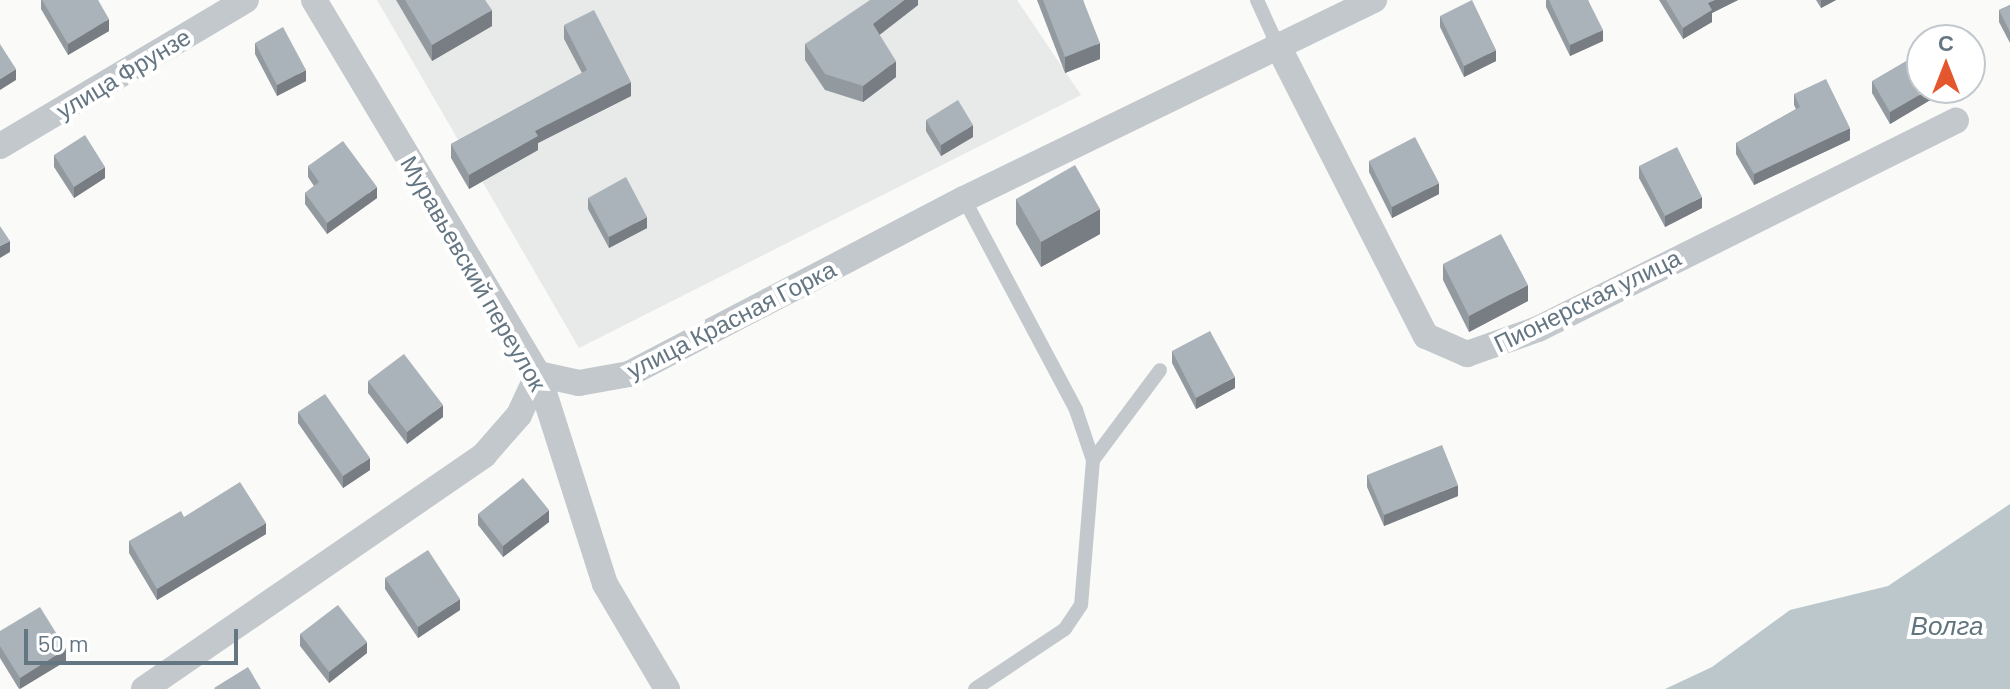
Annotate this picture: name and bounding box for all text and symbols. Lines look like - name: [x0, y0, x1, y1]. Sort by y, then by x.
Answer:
- street label: улица Фрунзе: [51, 22, 195, 124]
- north arrow: [1906, 24, 1986, 104]
- text: С: [1938, 29, 1954, 55]
- street label: Муравьевский переулок: [395, 151, 553, 395]
- street label: Пионерская улица: [1489, 242, 1685, 358]
- street label: улица Красная Горка: [622, 254, 840, 384]
- water label: Волга: [1911, 609, 1983, 641]
- scale bar: [28, 613, 242, 663]
- text: 50 m: [38, 628, 89, 657]

